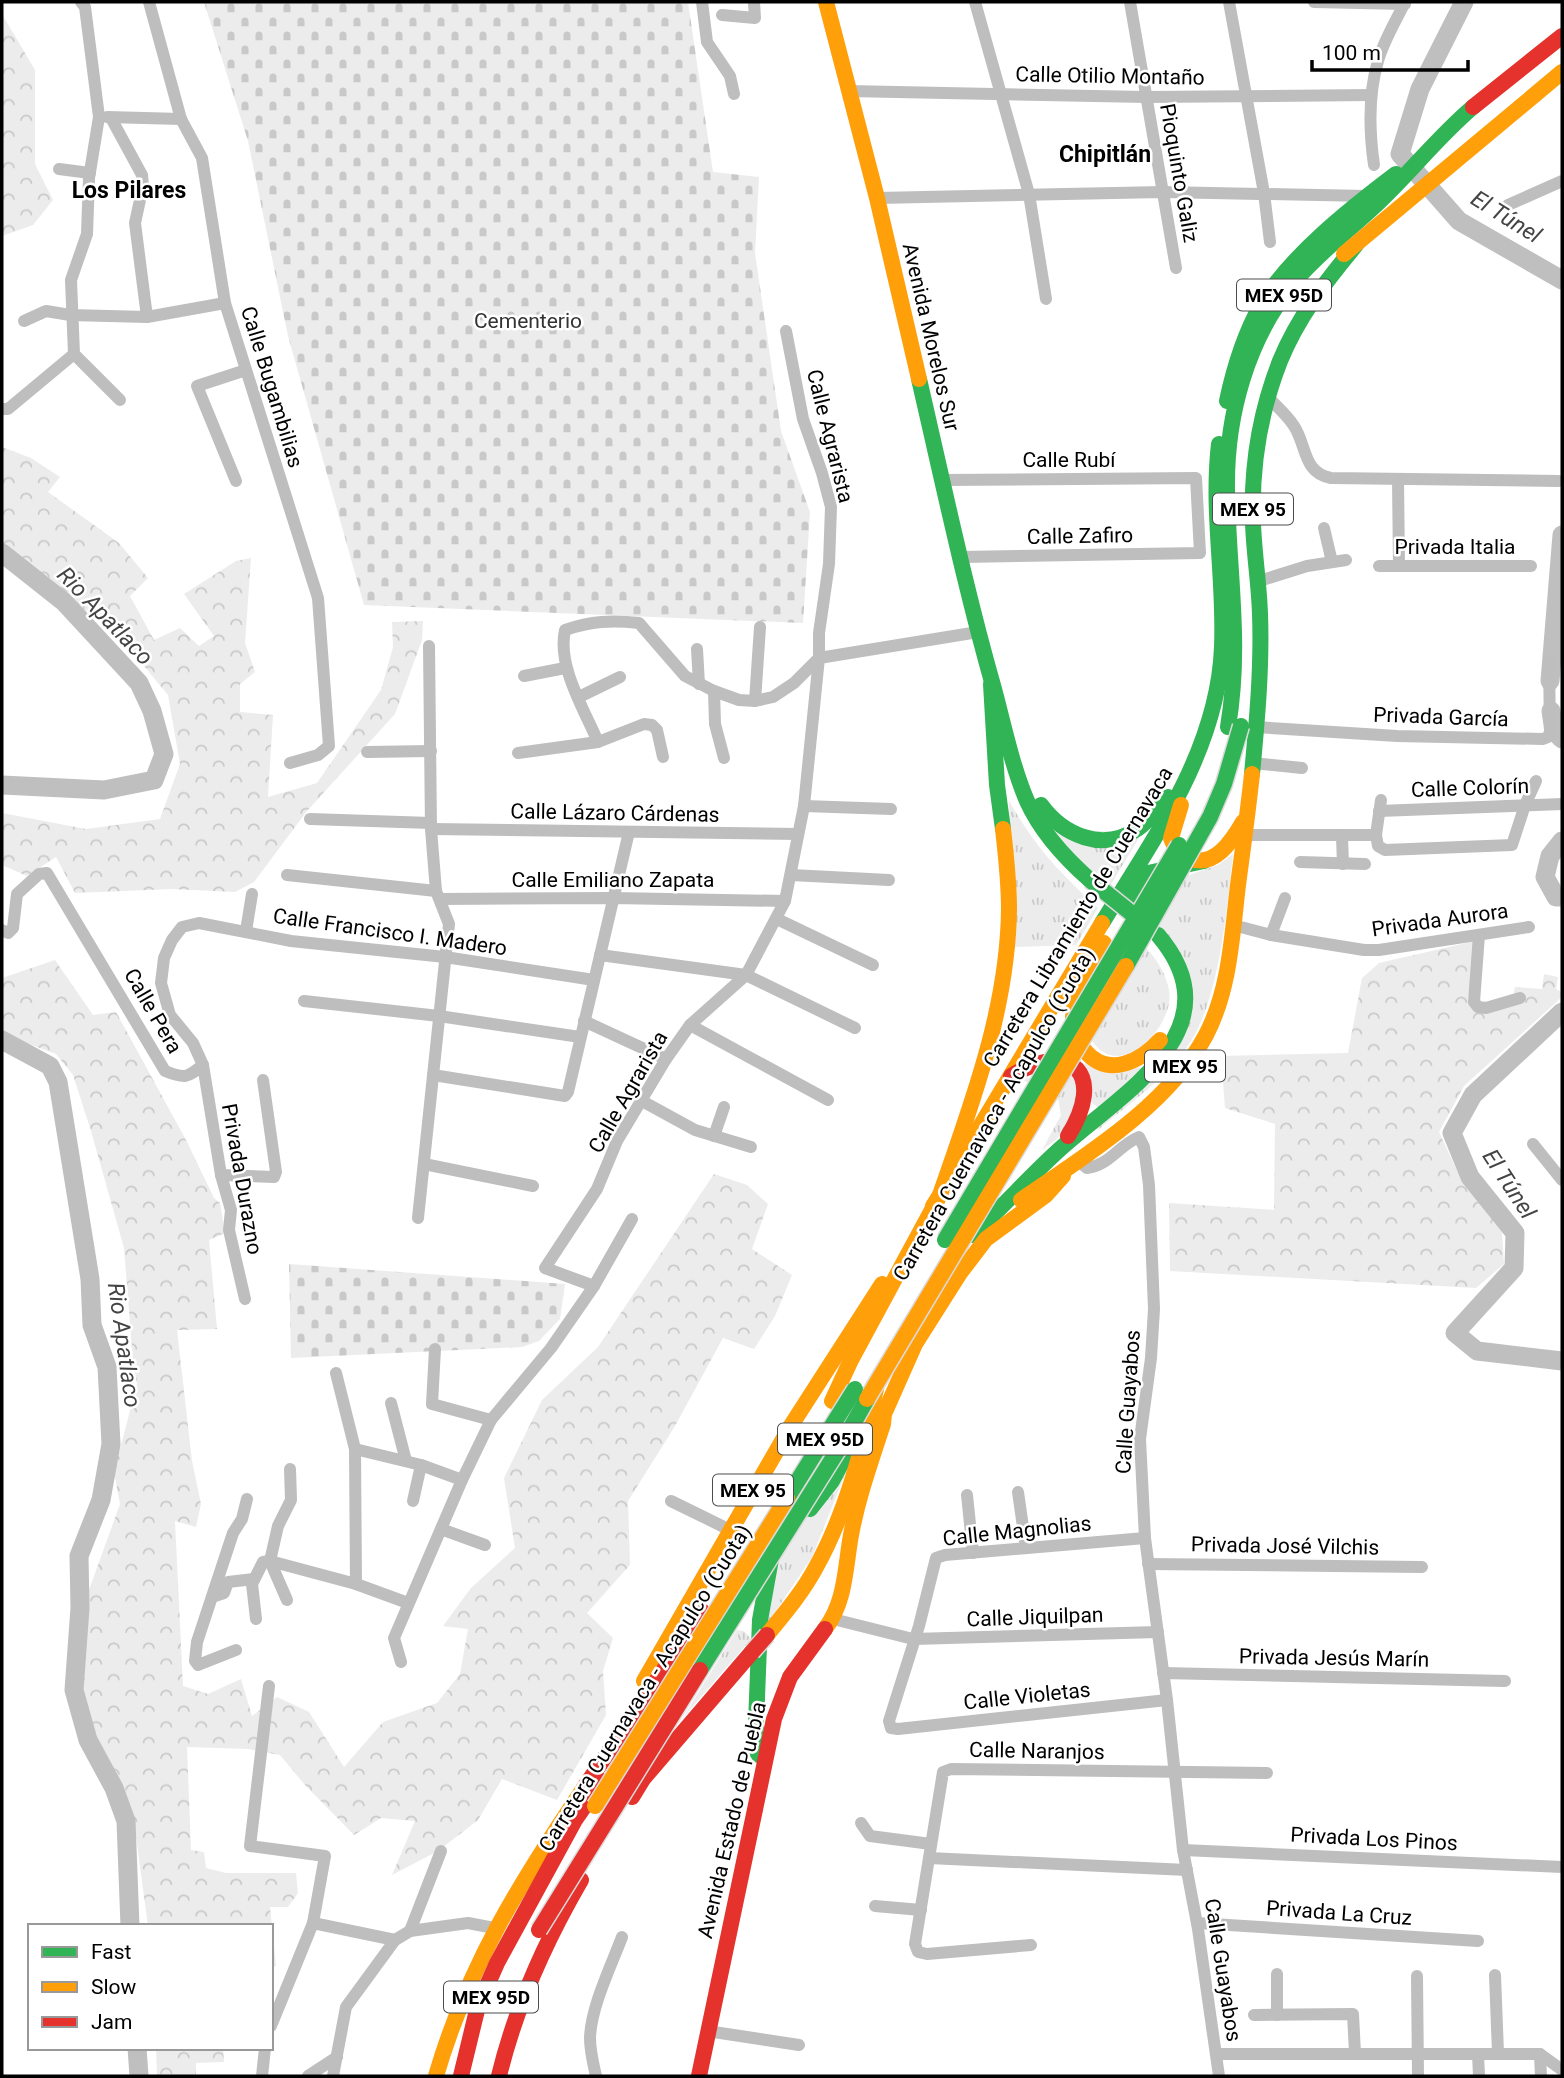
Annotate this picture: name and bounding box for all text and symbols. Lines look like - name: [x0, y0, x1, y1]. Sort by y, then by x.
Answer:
- scale bar: [1312, 28, 1468, 72]
- text: 100 m: [1322, 41, 1381, 65]
- street label: Calle Otilio Montaño: [1015, 62, 1205, 90]
- street label: Pioquinto Galiz: [1155, 102, 1203, 244]
- district label: Chipitlán: [1059, 141, 1151, 168]
- district label: Los Pilares: [72, 177, 186, 204]
- water label: El Túnel: [1466, 185, 1546, 249]
- street label: Avenida Morelos Sur: [898, 241, 964, 433]
- road number: MEX 95D: [1237, 280, 1331, 310]
- street label: Calle Bugambilias: [236, 303, 308, 471]
- park label: Cementerio: [474, 309, 582, 333]
- street label: Calle Agrarista: [802, 367, 858, 505]
- street label: Calle Rubí: [1022, 448, 1116, 472]
- road number: MEX 95: [1213, 494, 1293, 524]
- street label: Calle Zafiro: [1027, 523, 1133, 549]
- street label: Privada Italia: [1394, 535, 1516, 559]
- water label: Rio Apatlaco: [52, 561, 158, 671]
- street label: Privada García: [1373, 703, 1509, 731]
- street label: Carretera Libramiento de Cuernavaca: [978, 762, 1178, 1072]
- street label: Calle Colorín: [1410, 774, 1530, 802]
- street label: Calle Lázaro Cárdenas: [510, 799, 720, 827]
- street label: Calle Emiliano Zapata: [511, 868, 715, 892]
- street label: Privada Aurora: [1370, 899, 1510, 941]
- street label: Calle Francisco I. Madero: [272, 904, 508, 960]
- street label: Carretera Cuernavaca - Acapulco (Cuota): [888, 943, 1100, 1285]
- street label: Calle Pera: [119, 964, 187, 1058]
- street label: Calle Agrarista: [583, 1027, 673, 1157]
- road number: MEX 95: [1145, 1050, 1225, 1082]
- street label: Privada Durazno: [217, 1102, 267, 1256]
- water label: El Túnel: [1477, 1144, 1542, 1224]
- water label: Rio Apatlaco: [102, 1281, 146, 1409]
- street label: Calle Guayabos: [1111, 1329, 1145, 1475]
- road number: MEX 95D: [778, 1424, 872, 1455]
- road number: MEX 95: [713, 1474, 793, 1506]
- street label: Calle Magnolias: [942, 1511, 1092, 1551]
- street label: Carretera Cuernavaca - Acapulco (Cuota): [534, 1520, 756, 1856]
- street label: Privada José Vilchis: [1191, 1532, 1379, 1560]
- street label: Calle Jiquilpan: [966, 1603, 1104, 1631]
- street label: Privada Jesús Marín: [1239, 1644, 1429, 1672]
- street label: Calle Violetas: [962, 1677, 1092, 1715]
- street label: Avenida Estado de Puebla: [693, 1699, 771, 1941]
- street label: Calle Naranjos: [969, 1738, 1105, 1764]
- street label: Privada Los Pinos: [1290, 1823, 1458, 1855]
- street label: Privada La Cruz: [1265, 1896, 1413, 1930]
- street label: Calle Guayabos: [1200, 1897, 1246, 2043]
- legend: [28, 1924, 273, 2050]
- text: Fast: [91, 1940, 132, 1964]
- text: Slow: [91, 1975, 137, 1999]
- road number: MEX 95D: [444, 1982, 538, 2012]
- text: Jam: [91, 2010, 132, 2034]

